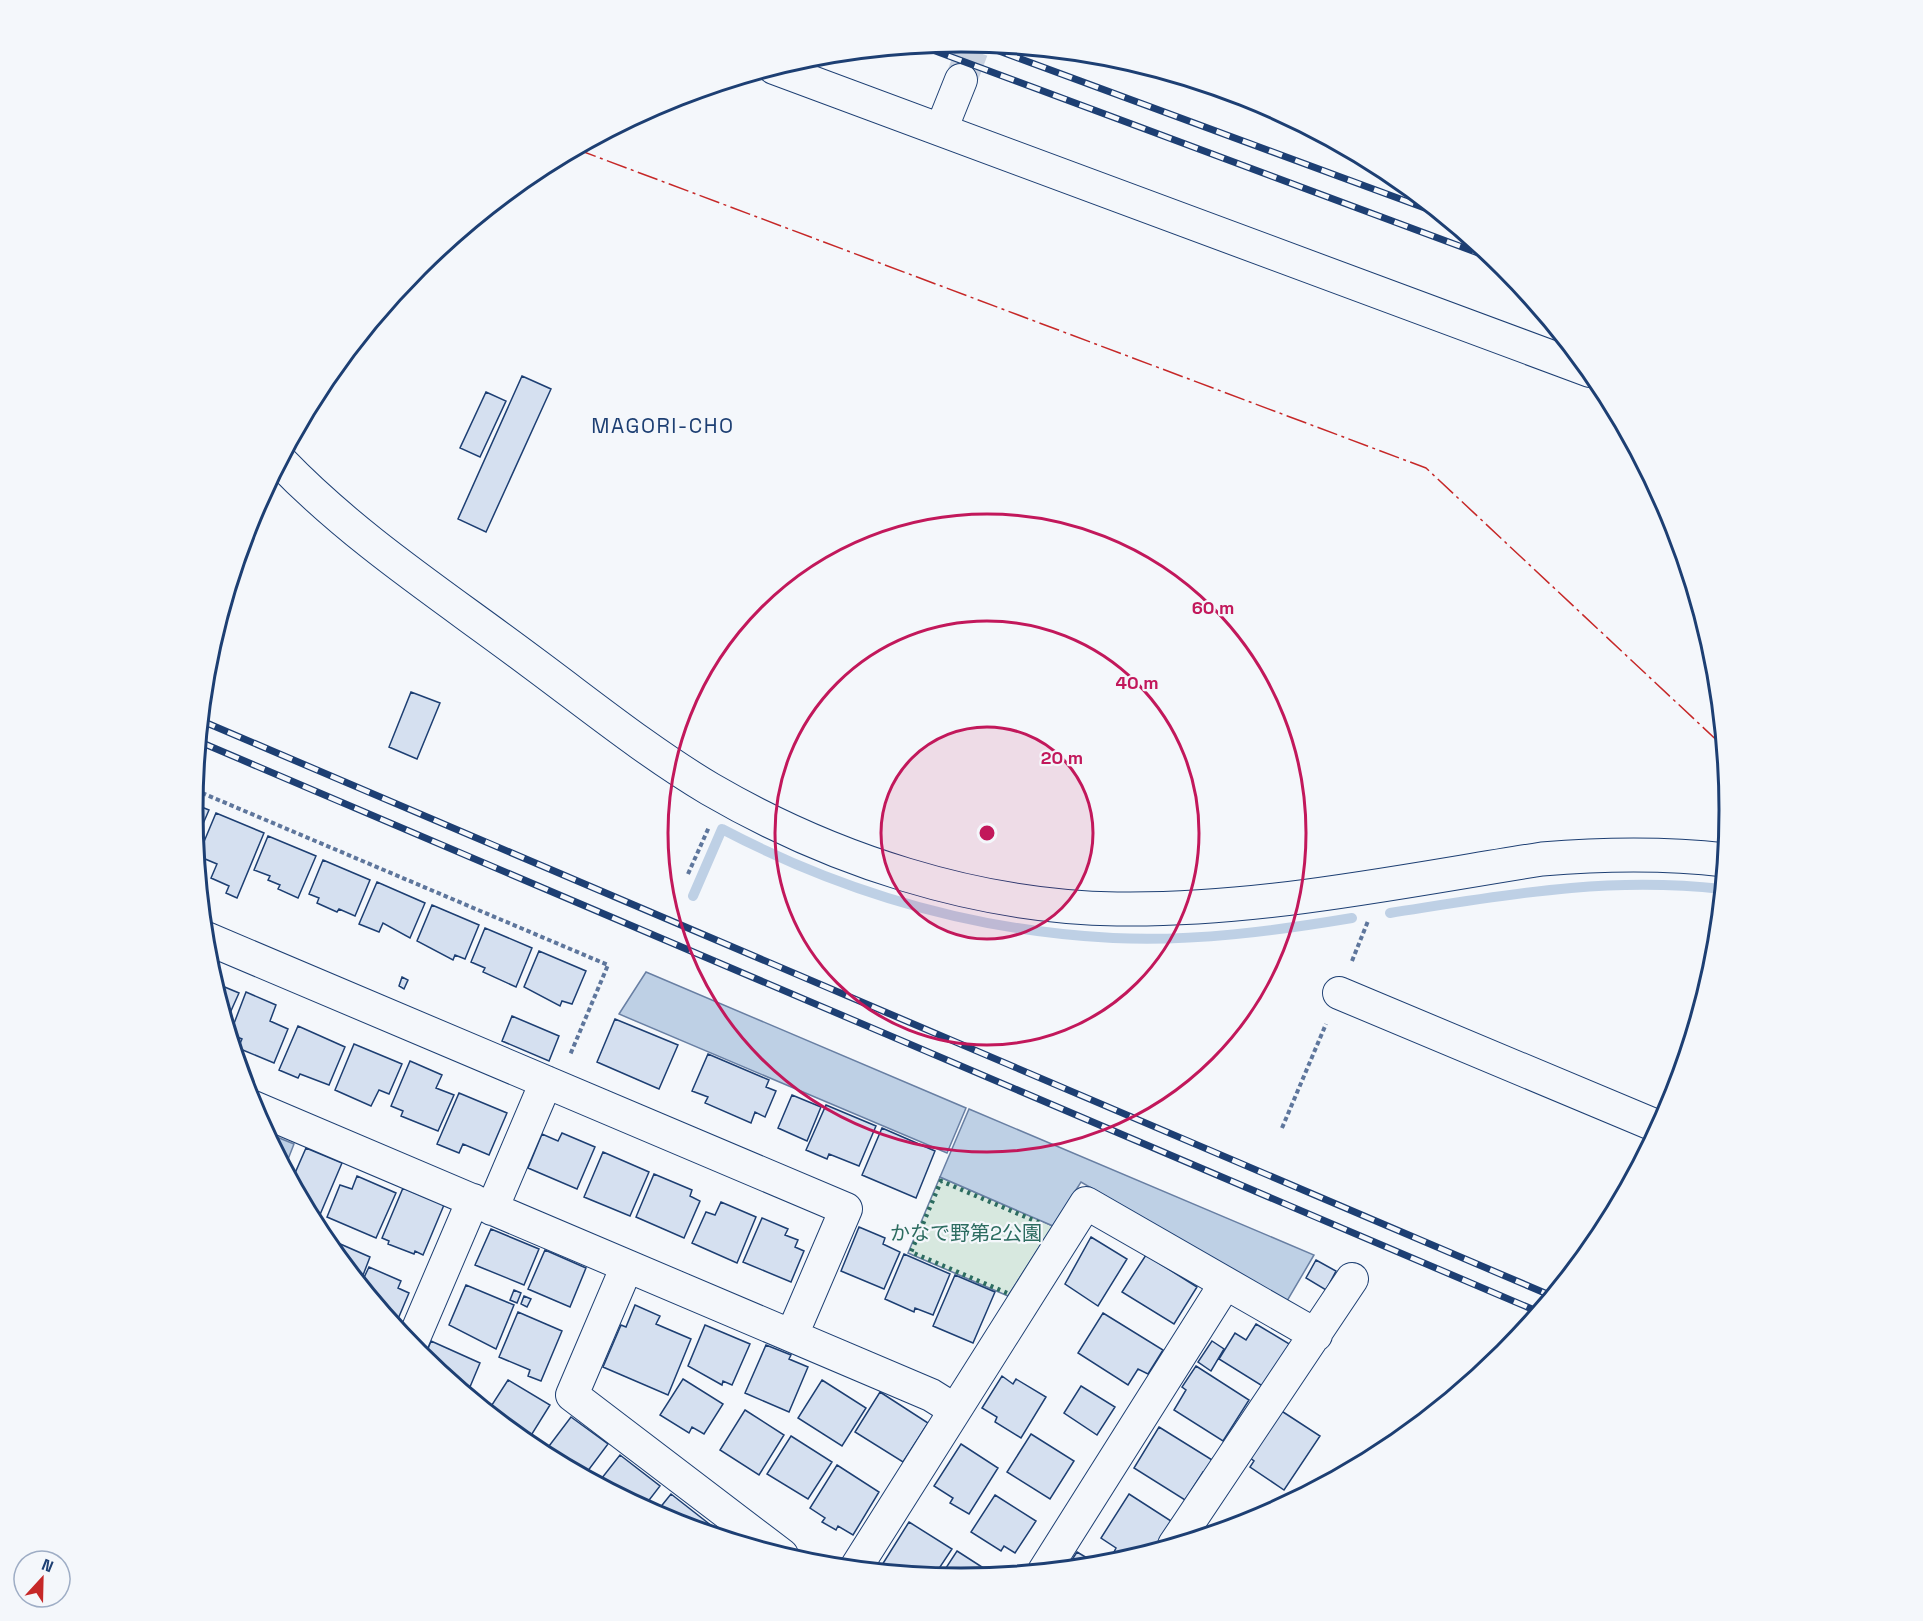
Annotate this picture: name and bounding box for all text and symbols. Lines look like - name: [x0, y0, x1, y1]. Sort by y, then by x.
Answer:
- district label: MAGORI-CHO: [591, 412, 735, 439]
- text: 60 m: [1192, 596, 1234, 619]
- text: 40 m: [1115, 671, 1159, 694]
- text: 20 m: [1041, 746, 1083, 769]
- centre of rings: [977, 823, 997, 843]
- park label: かなで野第2公園: [890, 1220, 1042, 1246]
- north arrow: [12, 1549, 72, 1609]
- text: N: [39, 1554, 56, 1577]

